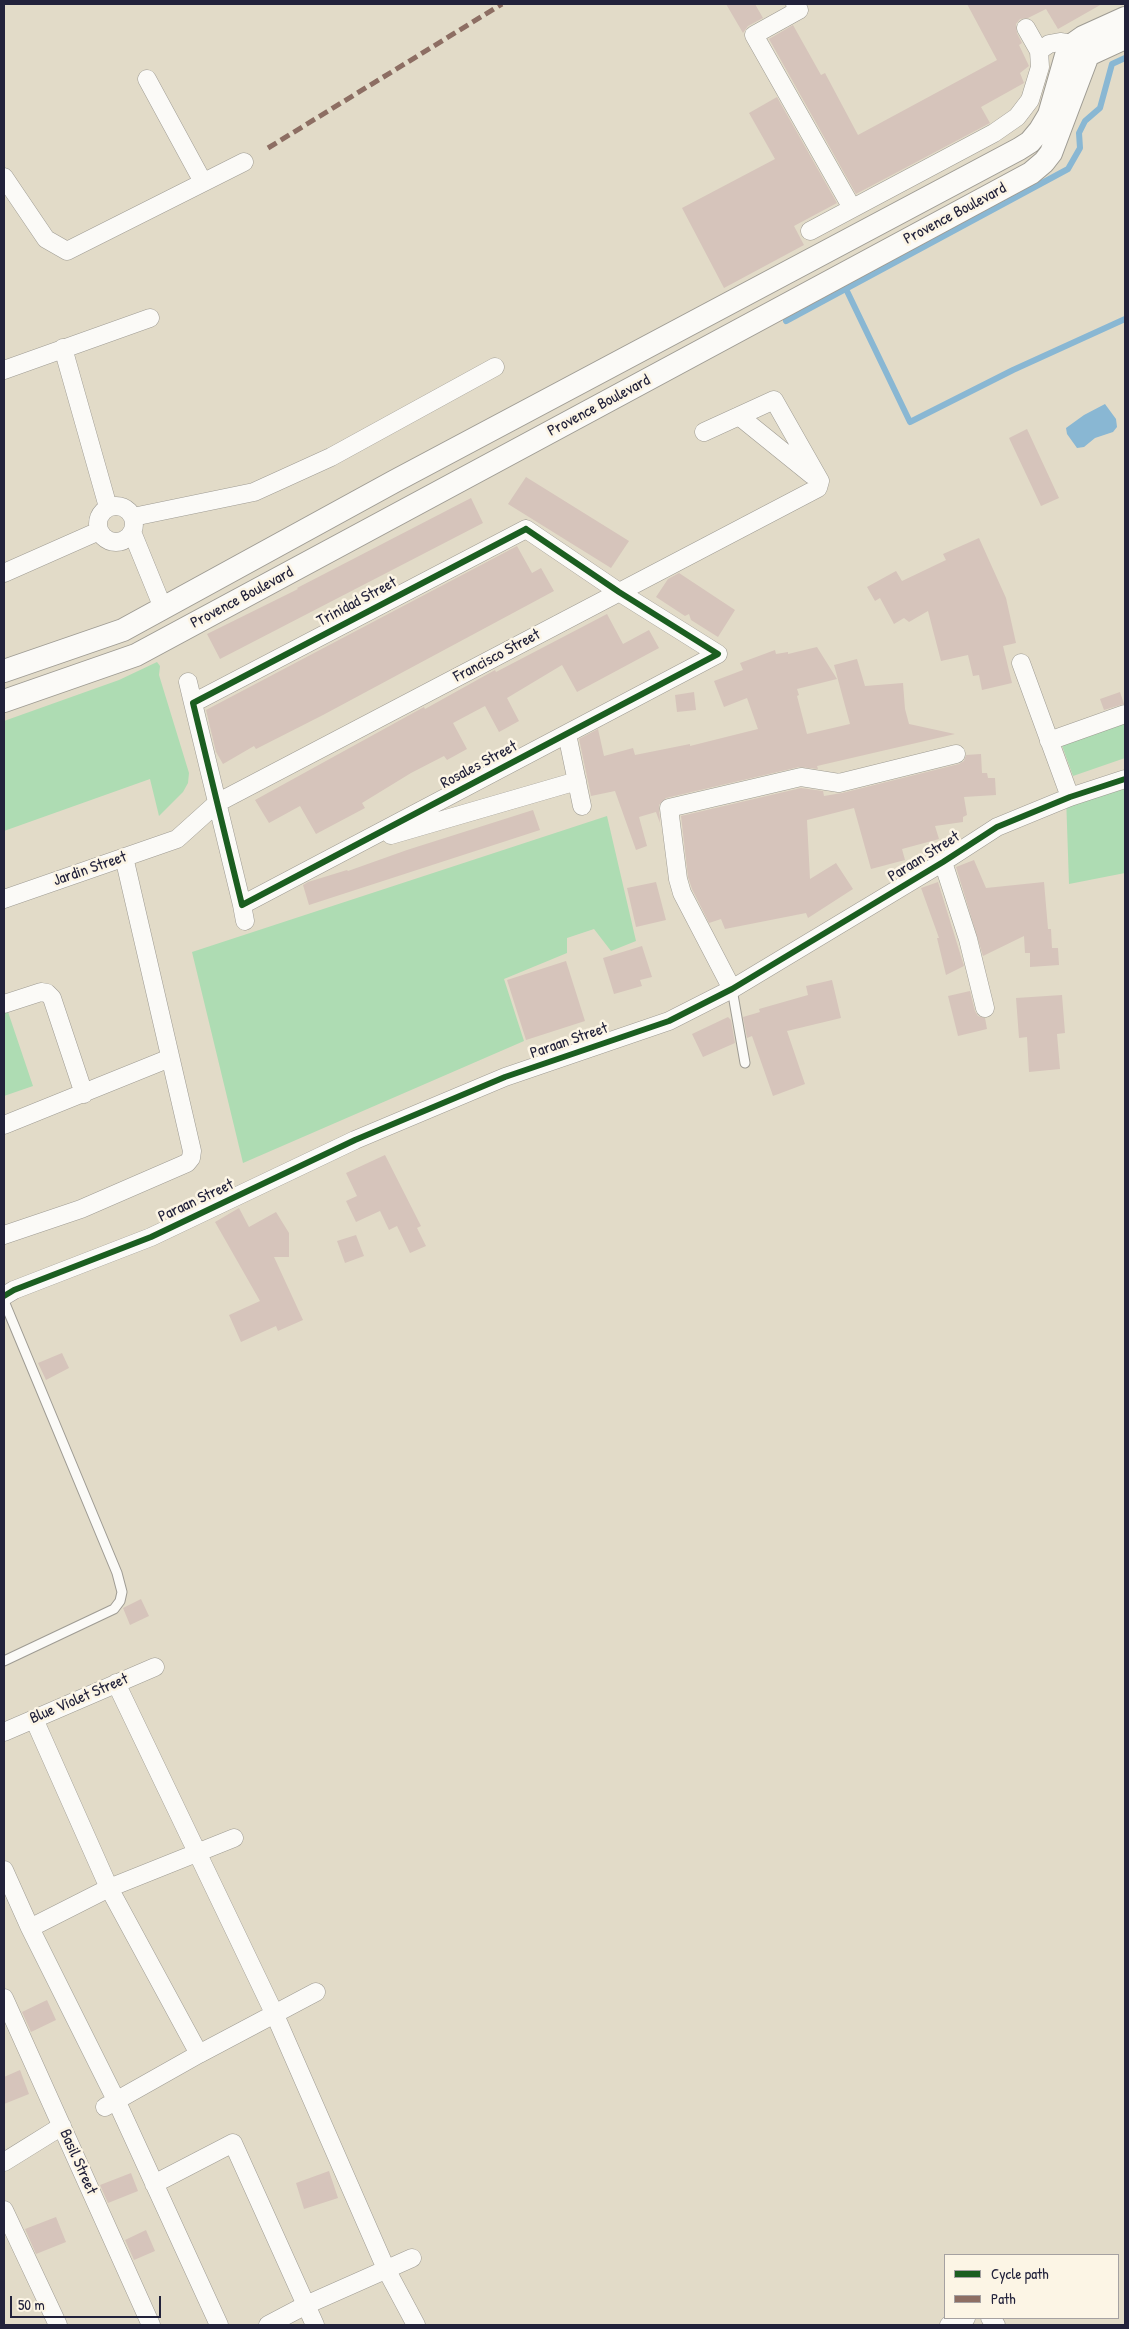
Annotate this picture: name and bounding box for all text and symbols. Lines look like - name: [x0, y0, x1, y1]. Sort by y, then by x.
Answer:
- street label: Provence Boulevard: [901, 179, 1009, 249]
- street label: Provence Boulevard: [545, 371, 653, 441]
- street label: Provence Boulevard: [188, 563, 296, 633]
- street label: Trinidad Street: [314, 573, 400, 631]
- street label: Francisco Street: [450, 625, 544, 687]
- street label: Rosales Street: [437, 737, 521, 793]
- street label: Paraan Street: [885, 827, 963, 887]
- street label: Jardin Street: [51, 847, 129, 891]
- street label: Paraan Street: [528, 1019, 610, 1063]
- street label: Paraan Street: [155, 1175, 237, 1227]
- street label: Blue Violet Street: [27, 1670, 131, 1728]
- street label: Basil Street: [55, 2126, 101, 2198]
- legend: [944, 2254, 1119, 2319]
- text: Cycle path: [991, 2263, 1049, 2284]
- scale bar: [12, 2286, 164, 2318]
- text: Path: [991, 2288, 1016, 2309]
- text: 50 m: [18, 2294, 45, 2315]

